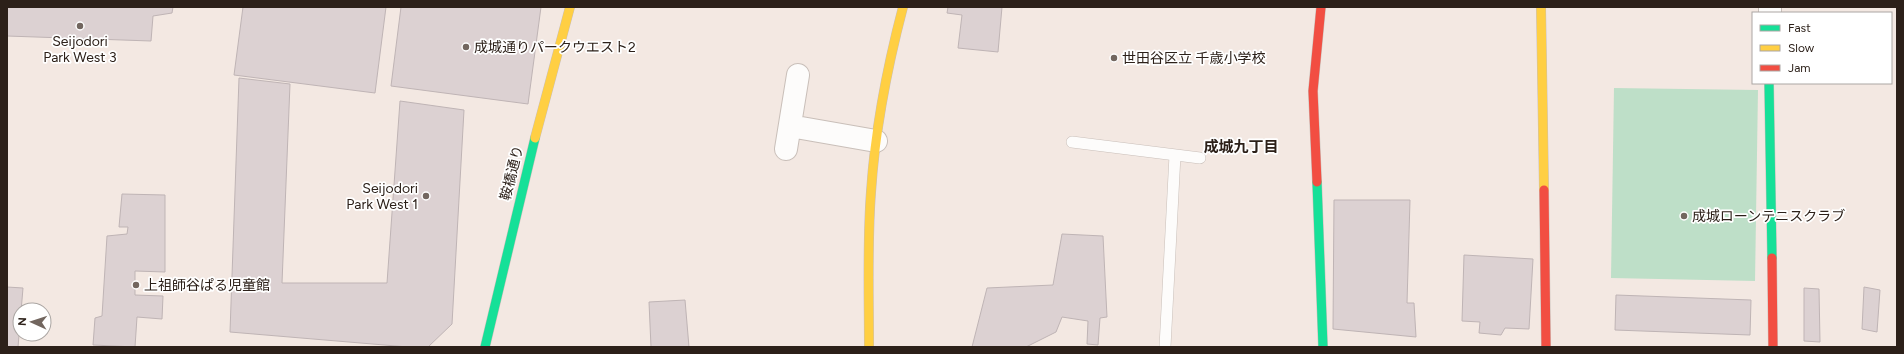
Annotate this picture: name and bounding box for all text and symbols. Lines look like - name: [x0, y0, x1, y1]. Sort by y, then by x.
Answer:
- legend: [1752, 12, 1892, 84]
- marker: Seijodori Park West 3: [75, 21, 85, 31]
- text: Fast: [1788, 21, 1811, 35]
- place label: Seijodori Park West 3: [43, 33, 117, 66]
- place label: 成城通りパークウエスト2: [474, 39, 636, 56]
- text: Slow: [1788, 41, 1815, 55]
- marker: 成城通りパークウエスト2: [461, 42, 471, 52]
- place label: 世田谷区立 千歳小学校: [1122, 50, 1265, 67]
- marker: 世田谷区立 千歳小学校: [1109, 53, 1119, 63]
- text: Jam: [1788, 61, 1811, 75]
- district label: 成城九丁目: [1203, 138, 1279, 156]
- street label: 鞍橋通り: [497, 144, 527, 202]
- place label: Seijodori Park West 1: [346, 180, 418, 213]
- marker: Seijodori Park West 1: [421, 191, 431, 201]
- place label: 成城ローンテニスクラブ: [1692, 208, 1845, 225]
- marker: 成城ローンテニスクラブ: [1679, 211, 1689, 221]
- place label: 上祖師谷ぱる児童館: [144, 277, 270, 294]
- marker: 上祖師谷ぱる児童館: [131, 280, 141, 290]
- north arrow: [12, 302, 52, 342]
- text: N: [16, 317, 29, 326]

